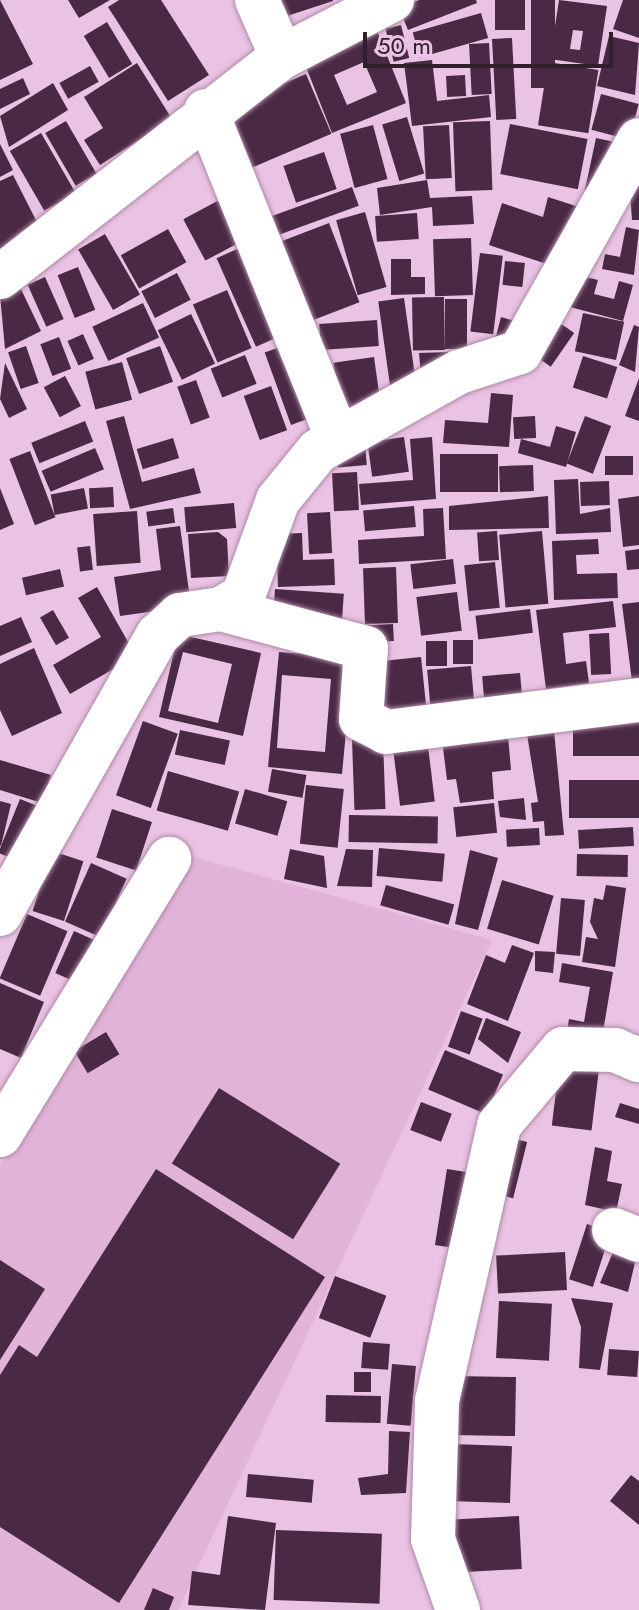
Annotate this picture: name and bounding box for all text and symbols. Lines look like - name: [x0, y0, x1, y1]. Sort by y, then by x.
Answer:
- scale bar: [367, 16, 617, 66]
- text: 50 m: [377, 28, 431, 63]

